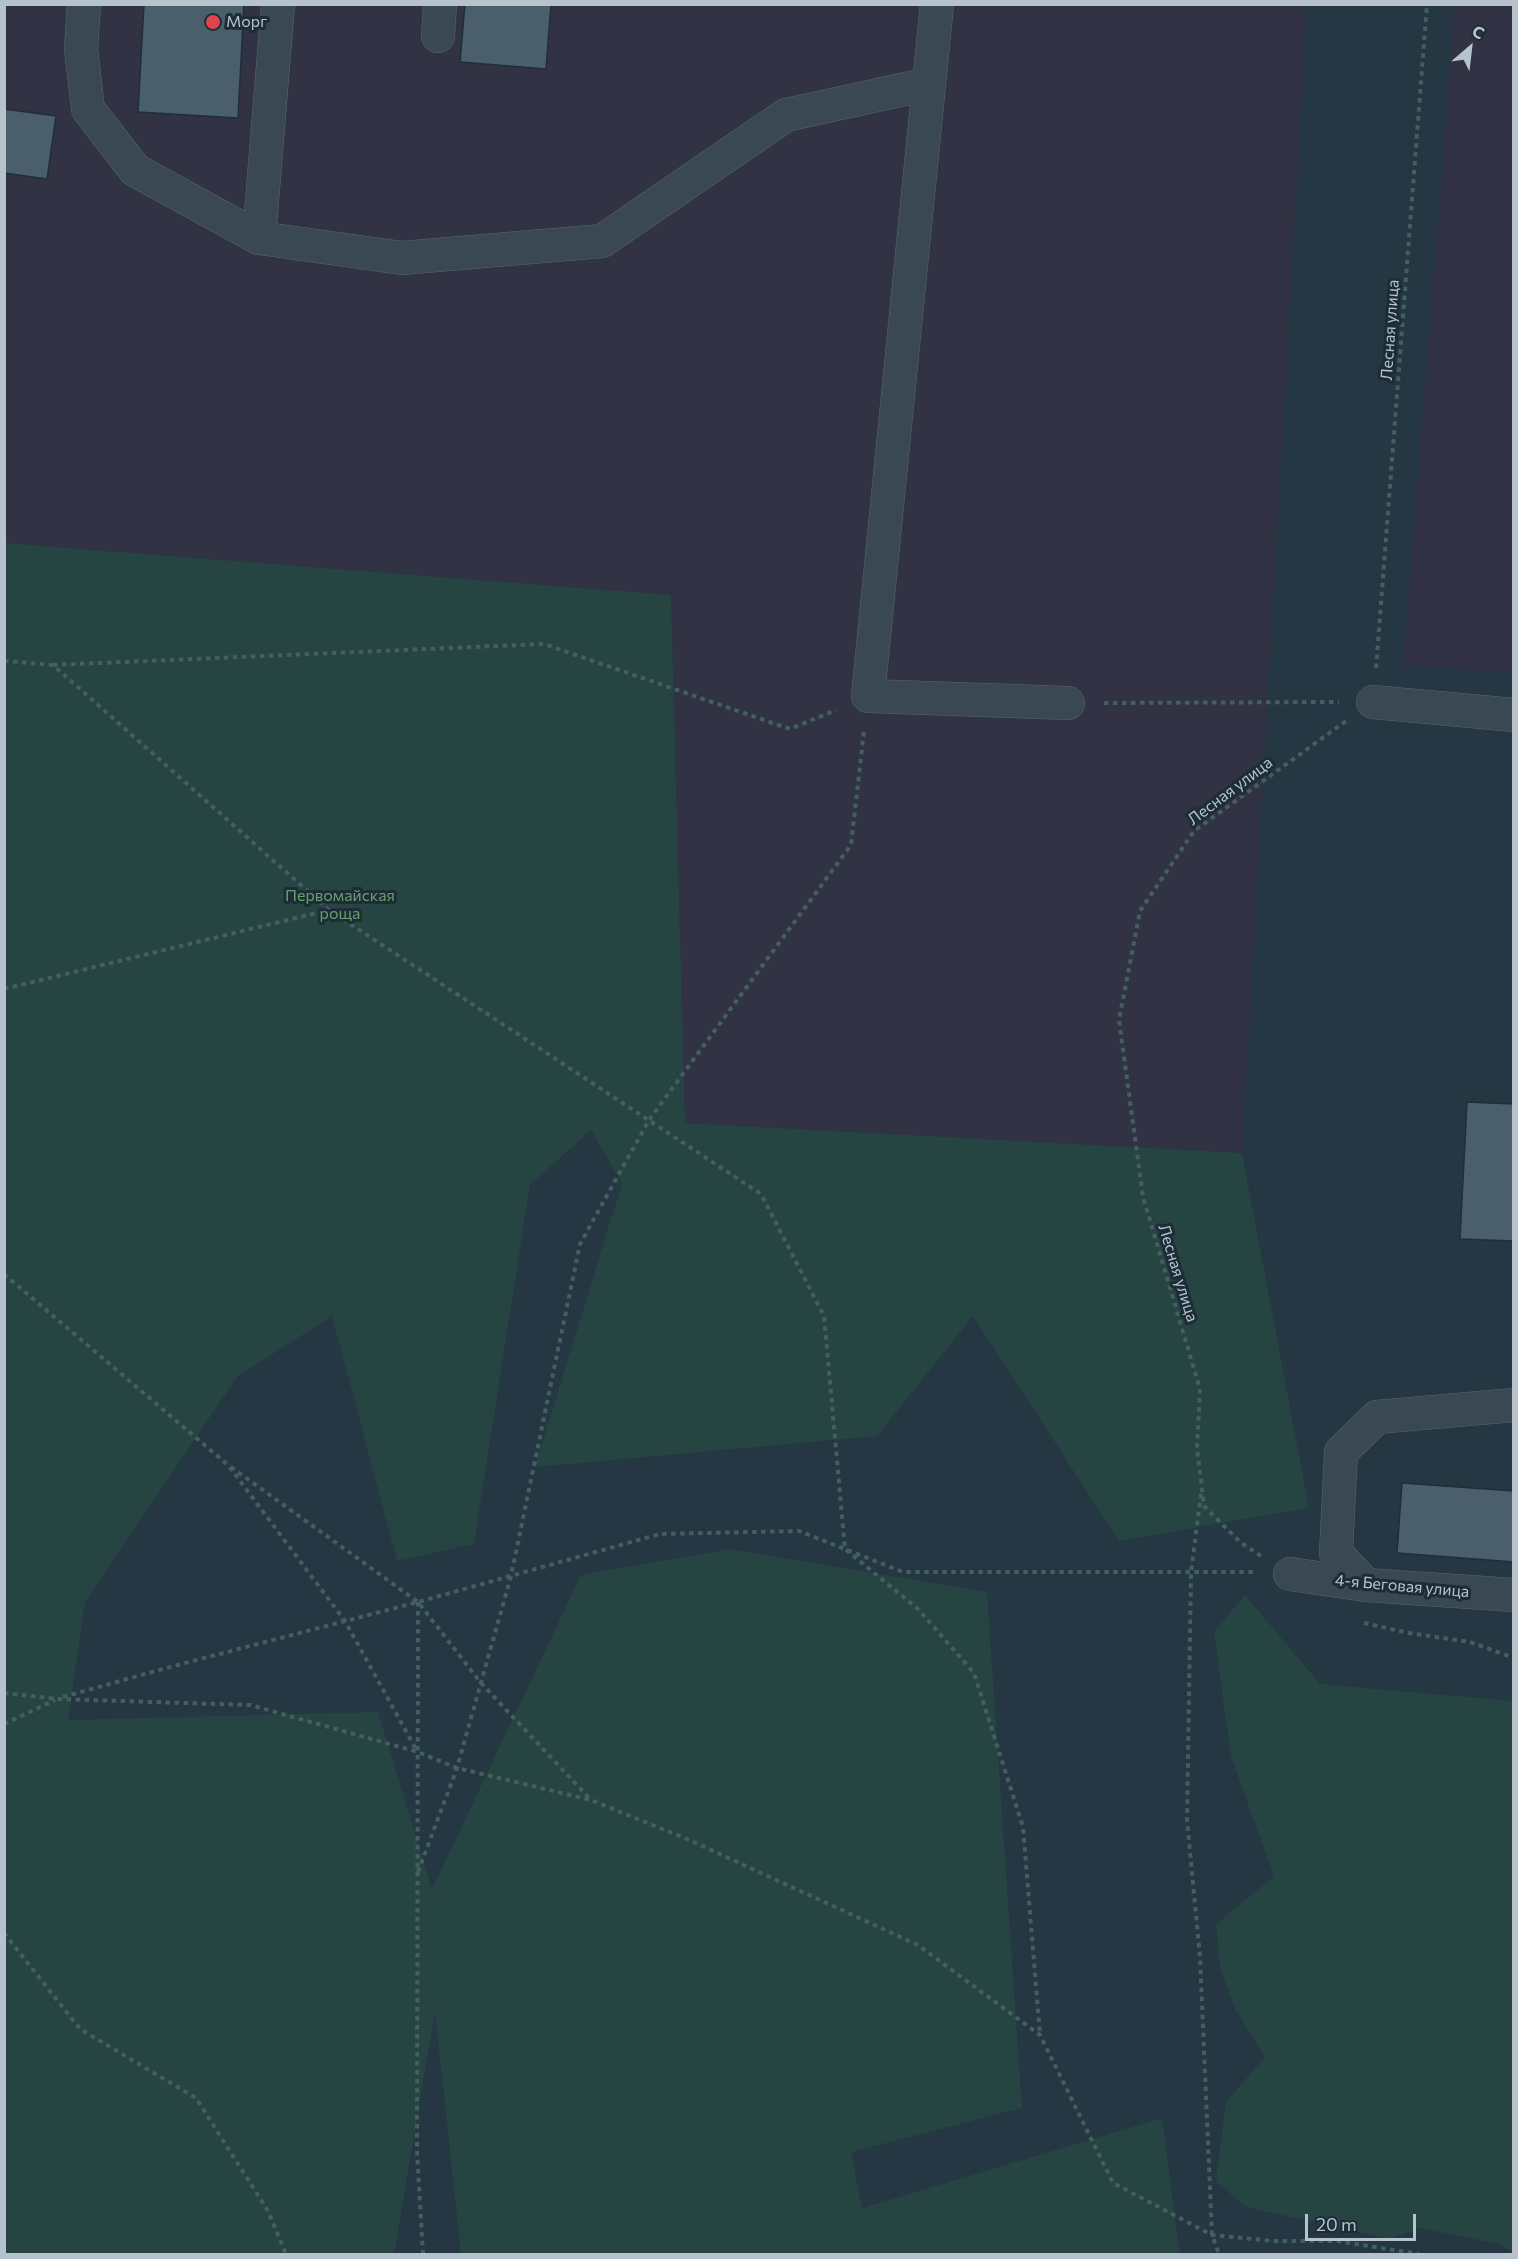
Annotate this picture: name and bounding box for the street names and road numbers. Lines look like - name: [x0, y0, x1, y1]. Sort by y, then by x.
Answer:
- street label: Лесная улица: [1377, 279, 1403, 381]
- street label: Лесная улица: [1184, 753, 1276, 829]
- street label: Лесная улица: [1154, 1222, 1202, 1324]
- street label: 4-я Беговая улица: [1334, 1571, 1470, 1601]

